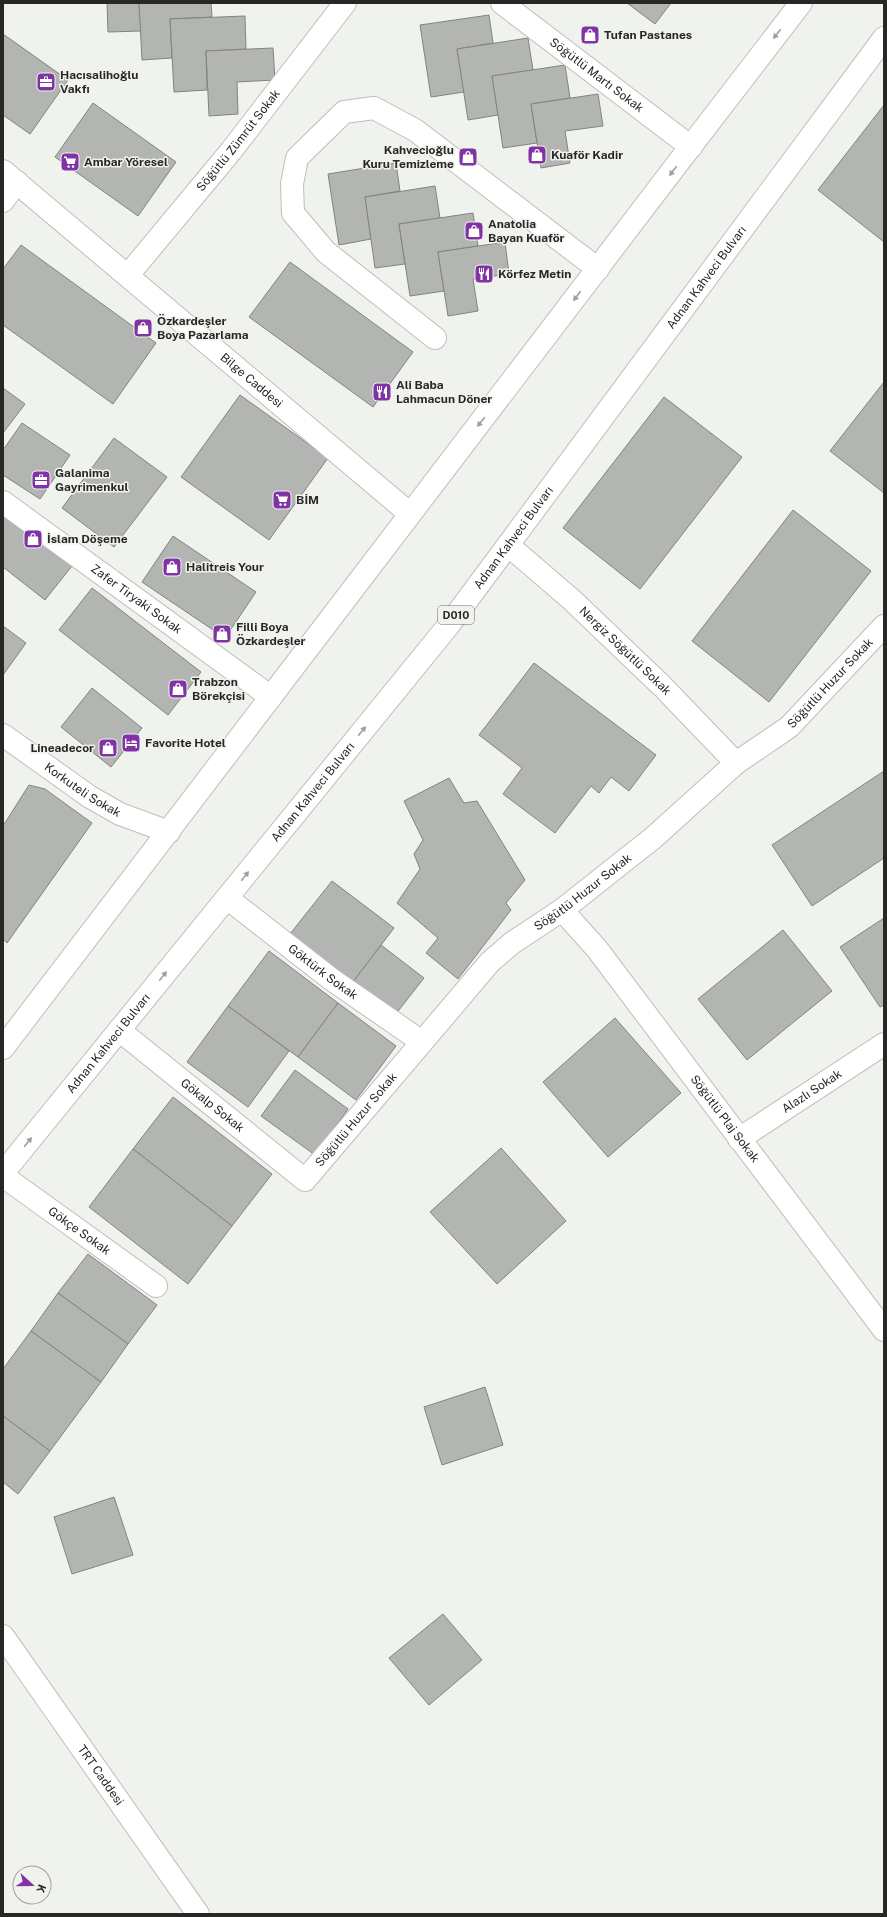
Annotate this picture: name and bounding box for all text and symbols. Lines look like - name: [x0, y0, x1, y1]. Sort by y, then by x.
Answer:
- shop icon: Tufan Pastanes: [579, 24, 601, 46]
- place label: Tufan Pastanes: [604, 28, 692, 42]
- one-way arrow: [773, 28, 782, 39]
- street label: Söğütlü Martı Sokak: [547, 35, 646, 115]
- place label: Hacısalihoğlu Vakfı: [60, 68, 138, 96]
- office icon: Hacısalihoğlu Vakfı: [35, 71, 57, 93]
- street label: Söğütlü Zümrüt Sokak: [193, 86, 283, 194]
- place label: Kahvecioğlu Kuru Temizleme: [362, 143, 454, 171]
- shop icon: Kuaför Kadir: [526, 144, 548, 166]
- shop icon: Kahvecioğlu Kuru Temizleme: [457, 146, 479, 168]
- place label: Kuaför Kadir: [551, 148, 623, 162]
- supermarket icon: Ambar Yöresel: [59, 151, 81, 173]
- place label: Ambar Yöresel: [84, 155, 168, 169]
- one-way arrow: [669, 165, 677, 176]
- place label: Anatolia Bayan Kuaför: [488, 217, 565, 245]
- shop icon: Anatolia Bayan Kuaför: [463, 220, 485, 242]
- street label: Adnan Kahveci Bulvarı: [664, 223, 749, 332]
- restaurant icon: Körfez Metin: [473, 263, 495, 285]
- place label: Körfez Metin: [498, 267, 571, 281]
- one-way arrow: [573, 291, 582, 302]
- place label: Özkardeşler Boya Pazarlama: [157, 313, 249, 342]
- shop icon: Özkardeşler Boya Pazarlama: [132, 317, 154, 339]
- street label: Bilge Caddesi: [218, 350, 285, 410]
- place label: Ali Baba Lahmacun Döner: [396, 378, 492, 406]
- restaurant icon: Ali Baba Lahmacun Döner: [371, 381, 393, 403]
- one-way arrow: [477, 416, 485, 427]
- place label: Galanima Gayrimenkul: [55, 466, 128, 494]
- office icon: Galanima Gayrimenkul: [30, 469, 52, 491]
- street label: Adnan Kahveci Bulvarı: [471, 484, 556, 592]
- supermarket icon: BİM: [271, 489, 293, 511]
- place label: BİM: [296, 493, 319, 507]
- shop icon: İslam Döşeme: [22, 528, 44, 550]
- place label: İslam Döşeme: [47, 532, 128, 546]
- shop icon: Halitreis Your: [161, 556, 183, 578]
- place label: Halitreis Your: [186, 560, 264, 574]
- street label: Zafer Tiryaki Sokak: [88, 561, 185, 637]
- street label: Nergiz Söğütlü Sokak: [577, 604, 674, 698]
- road number: D010: [438, 606, 474, 624]
- place label: Filli Boya Özkardeşler: [236, 620, 306, 648]
- shop icon: Filli Boya Özkardeşler: [211, 623, 233, 645]
- street label: Söğütlü Huzur Sokak: [785, 635, 876, 731]
- place label: Trabzon Börekçisi: [192, 675, 245, 703]
- shop icon: Trabzon Börekçisi: [167, 678, 189, 700]
- one-way arrow: [358, 726, 367, 737]
- hotel icon: Favorite Hotel: [120, 732, 142, 754]
- place label: Favorite Hotel: [145, 736, 226, 750]
- shop icon: Lineadecor: [97, 737, 119, 759]
- street label: Adnan Kahveci Bulvarı: [268, 740, 357, 845]
- place label: Lineadecor: [30, 741, 94, 755]
- street label: Korkuteli Sokak: [42, 760, 124, 820]
- street label: Söğütlü Huzur Sokak: [531, 851, 634, 934]
- one-way arrow: [240, 870, 249, 881]
- street label: Göktürk Sokak: [285, 941, 360, 1002]
- one-way arrow: [158, 971, 167, 982]
- street label: Adnan Kahveci Bulvarı: [64, 991, 153, 1096]
- street label: Alazlı Sokak: [779, 1066, 845, 1116]
- street label: Söğütlü Huzur Sokak: [312, 1070, 400, 1169]
- street label: Söğütlü Plaj Sokak: [687, 1072, 762, 1165]
- street label: Gökalp Sokak: [178, 1076, 247, 1135]
- one-way arrow: [23, 1137, 32, 1148]
- street label: Gökçe Sokak: [46, 1204, 113, 1258]
- street label: TRT Caddesi: [75, 1742, 127, 1808]
- north arrow: [12, 1865, 52, 1905]
- text: K: [34, 1883, 48, 1895]

